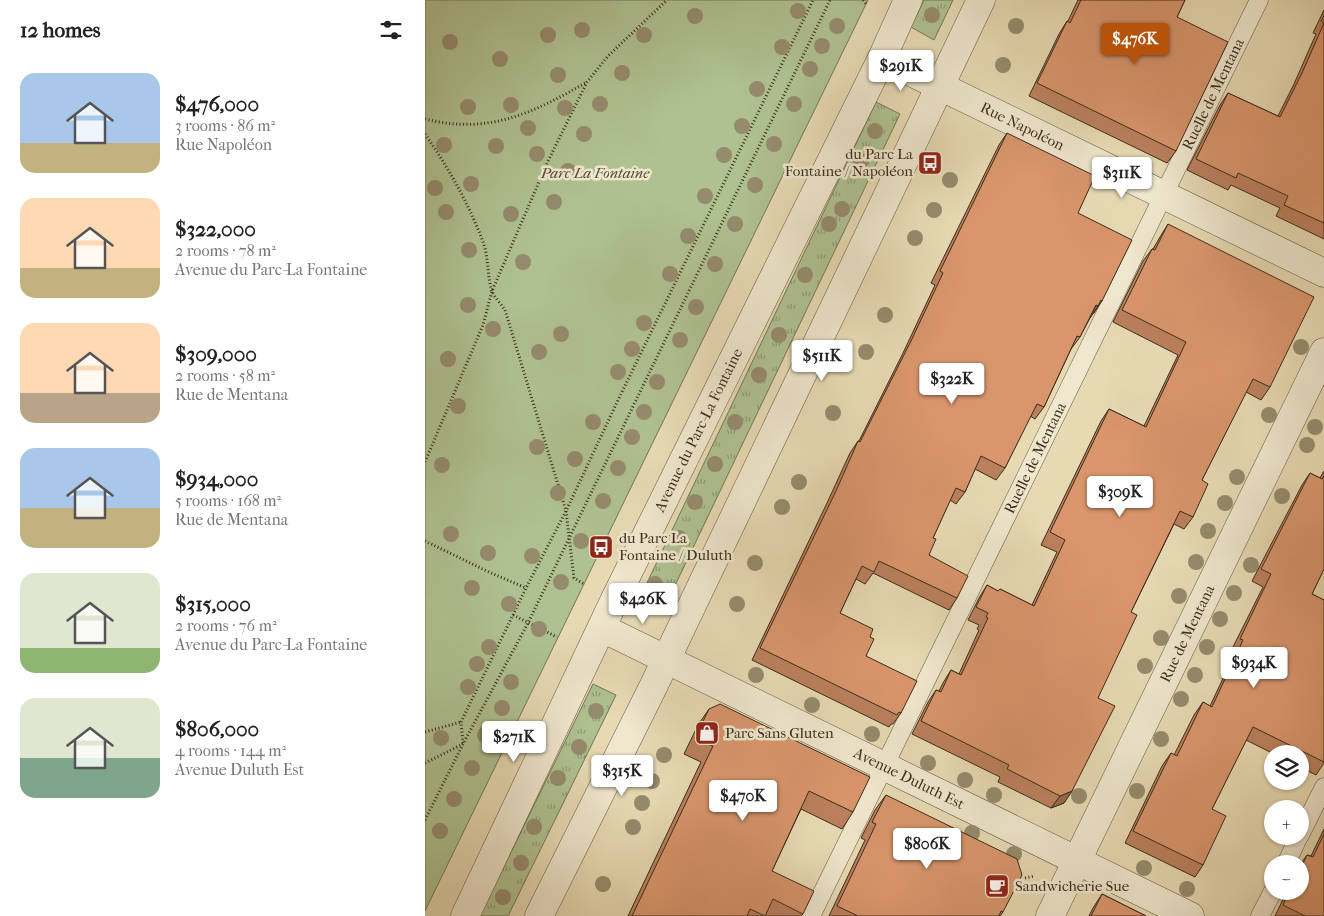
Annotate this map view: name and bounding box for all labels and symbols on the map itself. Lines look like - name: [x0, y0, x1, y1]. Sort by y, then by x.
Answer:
- pin: $476K: [1100, 22, 1170, 65]
- street label: Ruelle de Mentana: [1178, 34, 1248, 153]
- pin: $291K: [866, 49, 936, 92]
- street label: Rue Napoléon: [977, 98, 1067, 154]
- place label: du Parc La Fontaine / Napoléon: [785, 145, 914, 180]
- bus stop icon: du Parc La Fontaine / Napoléon: [917, 150, 943, 176]
- pin: $311K: [1087, 156, 1157, 199]
- park label: Parc La Fontaine: [540, 164, 650, 182]
- pin: $511K: [787, 340, 857, 382]
- street label: Avenue du Parc-La Fontaine: [650, 345, 747, 516]
- pin: $322K: [917, 362, 987, 405]
- street label: Ruelle de Mentana: [1000, 398, 1070, 516]
- pin: $309K: [1085, 476, 1155, 518]
- place label: du Parc La Fontaine / Duluth: [619, 529, 733, 564]
- bus stop icon: du Parc La Fontaine / Duluth: [588, 534, 614, 560]
- street label: Rue de Mentana: [1156, 581, 1219, 685]
- pin: $426K: [608, 582, 678, 625]
- pin: $934K: [1219, 646, 1289, 689]
- pin: $271K: [479, 720, 549, 763]
- shop icon: Parc Sans Gluten: [694, 720, 720, 746]
- place label: Parc Sans Gluten: [725, 724, 834, 742]
- street label: Avenue Duluth Est: [850, 743, 968, 813]
- pin: $315K: [587, 754, 657, 797]
- pin: $470K: [708, 780, 778, 822]
- pin: $806K: [892, 828, 962, 870]
- cafe icon: Sandwicherie Sue: [984, 873, 1010, 899]
- place label: Sandwicherie Sue: [1015, 877, 1130, 895]

